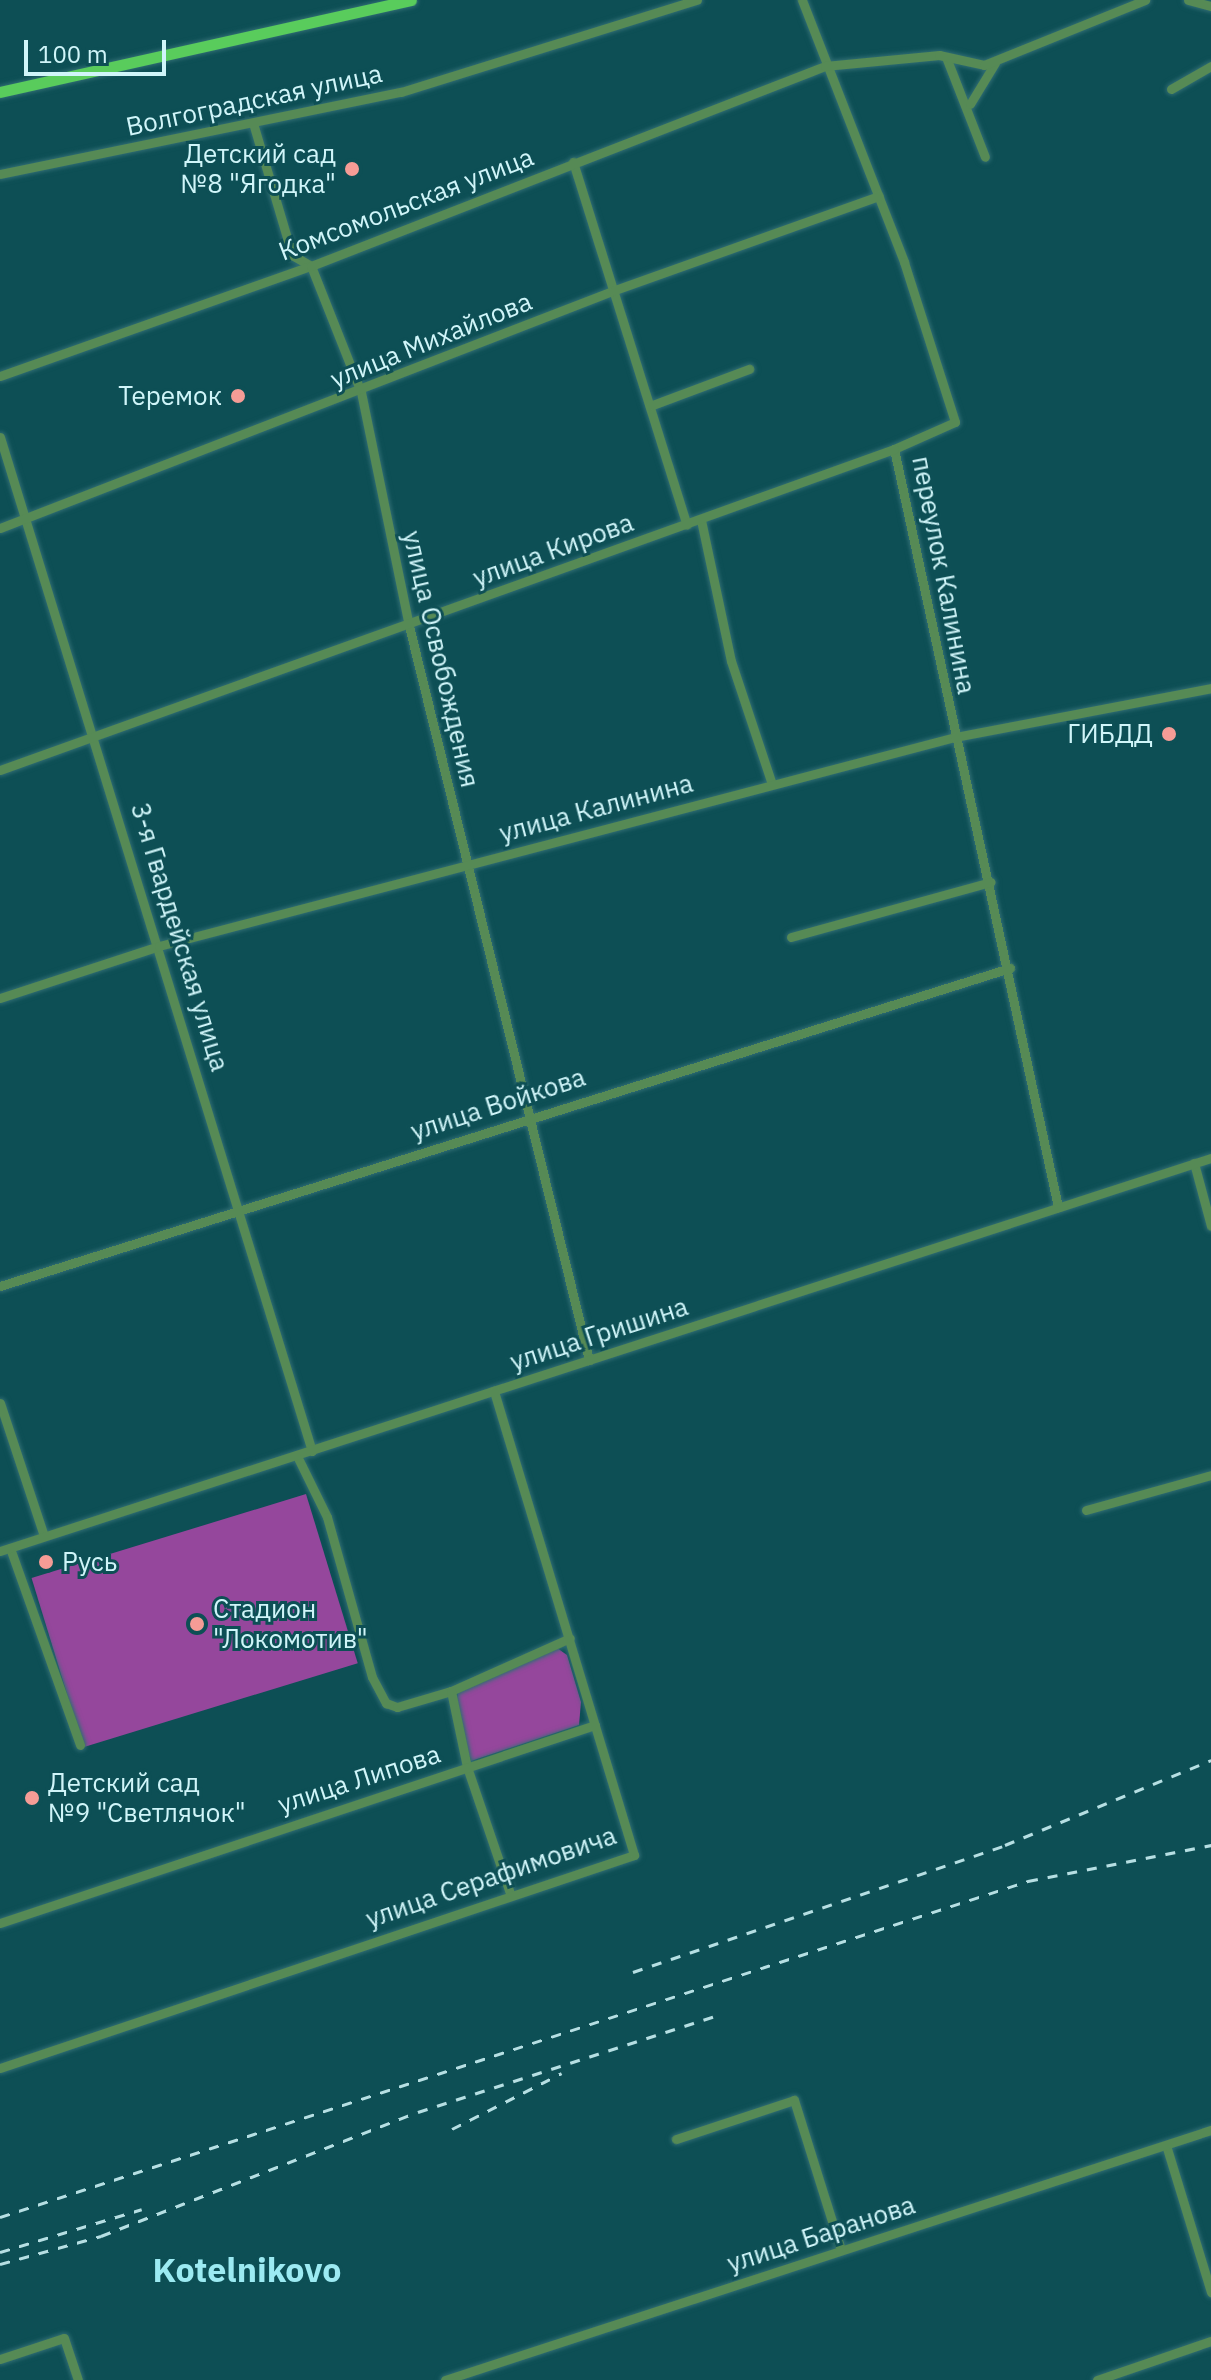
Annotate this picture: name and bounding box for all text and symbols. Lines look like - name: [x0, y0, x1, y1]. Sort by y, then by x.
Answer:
- scale bar: [28, 24, 170, 74]
- text: 100 m: [38, 38, 108, 70]
- street label: Волгоградская улица: [123, 58, 385, 142]
- place label: Детский сад №8 "Ягодка": [181, 138, 336, 200]
- street label: Комсомольская улица: [274, 141, 538, 267]
- marker: Детский сад №8 "Ягодка": [343, 160, 361, 178]
- street label: улица Михайлова: [326, 285, 536, 395]
- place label: Теремок: [118, 380, 222, 412]
- marker: Теремок: [229, 387, 247, 405]
- street label: переулок Калинина: [906, 453, 982, 697]
- street label: улица Кирова: [469, 507, 637, 593]
- street label: улица Освобождения: [396, 528, 486, 790]
- place label: ГИБДД: [1067, 718, 1153, 750]
- marker: ГИБДД: [1160, 725, 1178, 743]
- street label: улица Калинина: [496, 767, 696, 849]
- street label: 3-я Гвардейская улица: [124, 799, 236, 1075]
- street label: улица Войкова: [407, 1061, 589, 1147]
- street label: улица Гришина: [506, 1291, 692, 1377]
- place label: Русь: [62, 1546, 117, 1578]
- marker: Русь: [37, 1553, 55, 1571]
- place label: Стадион "Локомотив": [213, 1593, 368, 1654]
- marker: Стадион "Локомотив": [188, 1615, 206, 1633]
- street label: улица Липова: [274, 1738, 444, 1820]
- place label: Детский сад №9 "Светлячок": [48, 1767, 246, 1828]
- marker: Детский сад №9 "Светлячок": [23, 1789, 41, 1807]
- street label: улица Серафимовича: [362, 1819, 620, 1935]
- street label: улица Баранова: [723, 2189, 919, 2279]
- district label: Kotelnikovo: [153, 2250, 341, 2290]

